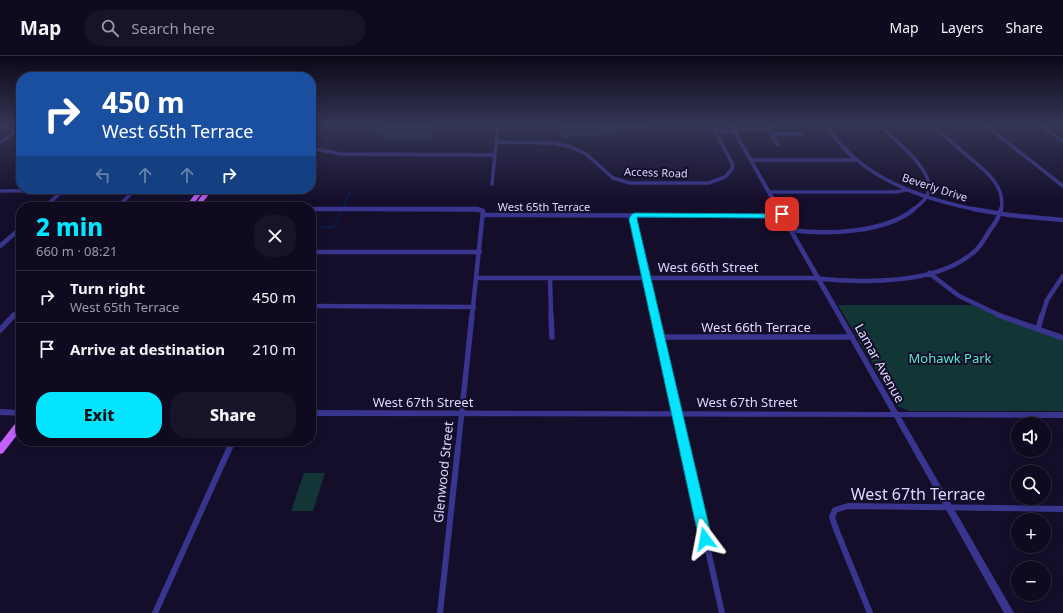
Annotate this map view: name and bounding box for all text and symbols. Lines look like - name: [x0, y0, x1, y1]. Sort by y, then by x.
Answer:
- search box: [85, 10, 365, 46]
- text: Map: [20, 15, 61, 41]
- icon: search: [99, 17, 121, 39]
- text: Search here: [131, 18, 215, 38]
- text: Map: [890, 18, 919, 37]
- text: Layers: [941, 18, 983, 37]
- text: Share: [1005, 18, 1043, 37]
- text: 450 m: [102, 83, 185, 121]
- icon: right: [36, 88, 88, 140]
- text: West 65th Terrace: [102, 119, 254, 143]
- street label: Access Road: [624, 163, 688, 181]
- icon: left: [92, 164, 114, 186]
- icon: ahead: [134, 164, 156, 186]
- icon: ahead: [176, 164, 198, 186]
- icon: right: [218, 164, 240, 186]
- street label: Beverly Drive: [900, 169, 970, 205]
- pin: [765, 197, 799, 231]
- street label: West 65th Terrace: [498, 199, 590, 214]
- icon: arrive: [771, 203, 793, 225]
- text: 2 min: [36, 210, 103, 243]
- button: close: [254, 215, 296, 257]
- text: 660 m · 08:21: [36, 242, 117, 260]
- street label: West 66th Street: [658, 258, 759, 276]
- text: Turn right: [70, 278, 145, 298]
- icon: right: [36, 286, 58, 308]
- text: 450 m: [252, 287, 296, 307]
- text: West 65th Terrace: [70, 298, 179, 316]
- street label: West 66th Terrace: [701, 318, 811, 336]
- street label: Lamar Avenue: [851, 320, 909, 406]
- icon: arrive: [36, 338, 58, 360]
- text: Arrive at destination: [70, 339, 225, 359]
- text: 210 m: [252, 339, 296, 359]
- park label: Mohawk Park: [909, 349, 992, 367]
- button: Exit: [36, 392, 162, 438]
- button: Share: [170, 392, 296, 438]
- street label: West 67th Street: [373, 393, 474, 411]
- street label: West 67th Street: [697, 393, 798, 411]
- map controls: [1011, 417, 1051, 601]
- button: sound: [1011, 417, 1051, 457]
- street label: Glenwood Street: [429, 420, 457, 524]
- button: search: [1011, 465, 1051, 505]
- street label: West 67th Terrace: [851, 483, 985, 505]
- button: +: [1011, 513, 1051, 553]
- position arrow: [684, 518, 726, 560]
- button: −: [1011, 561, 1051, 601]

